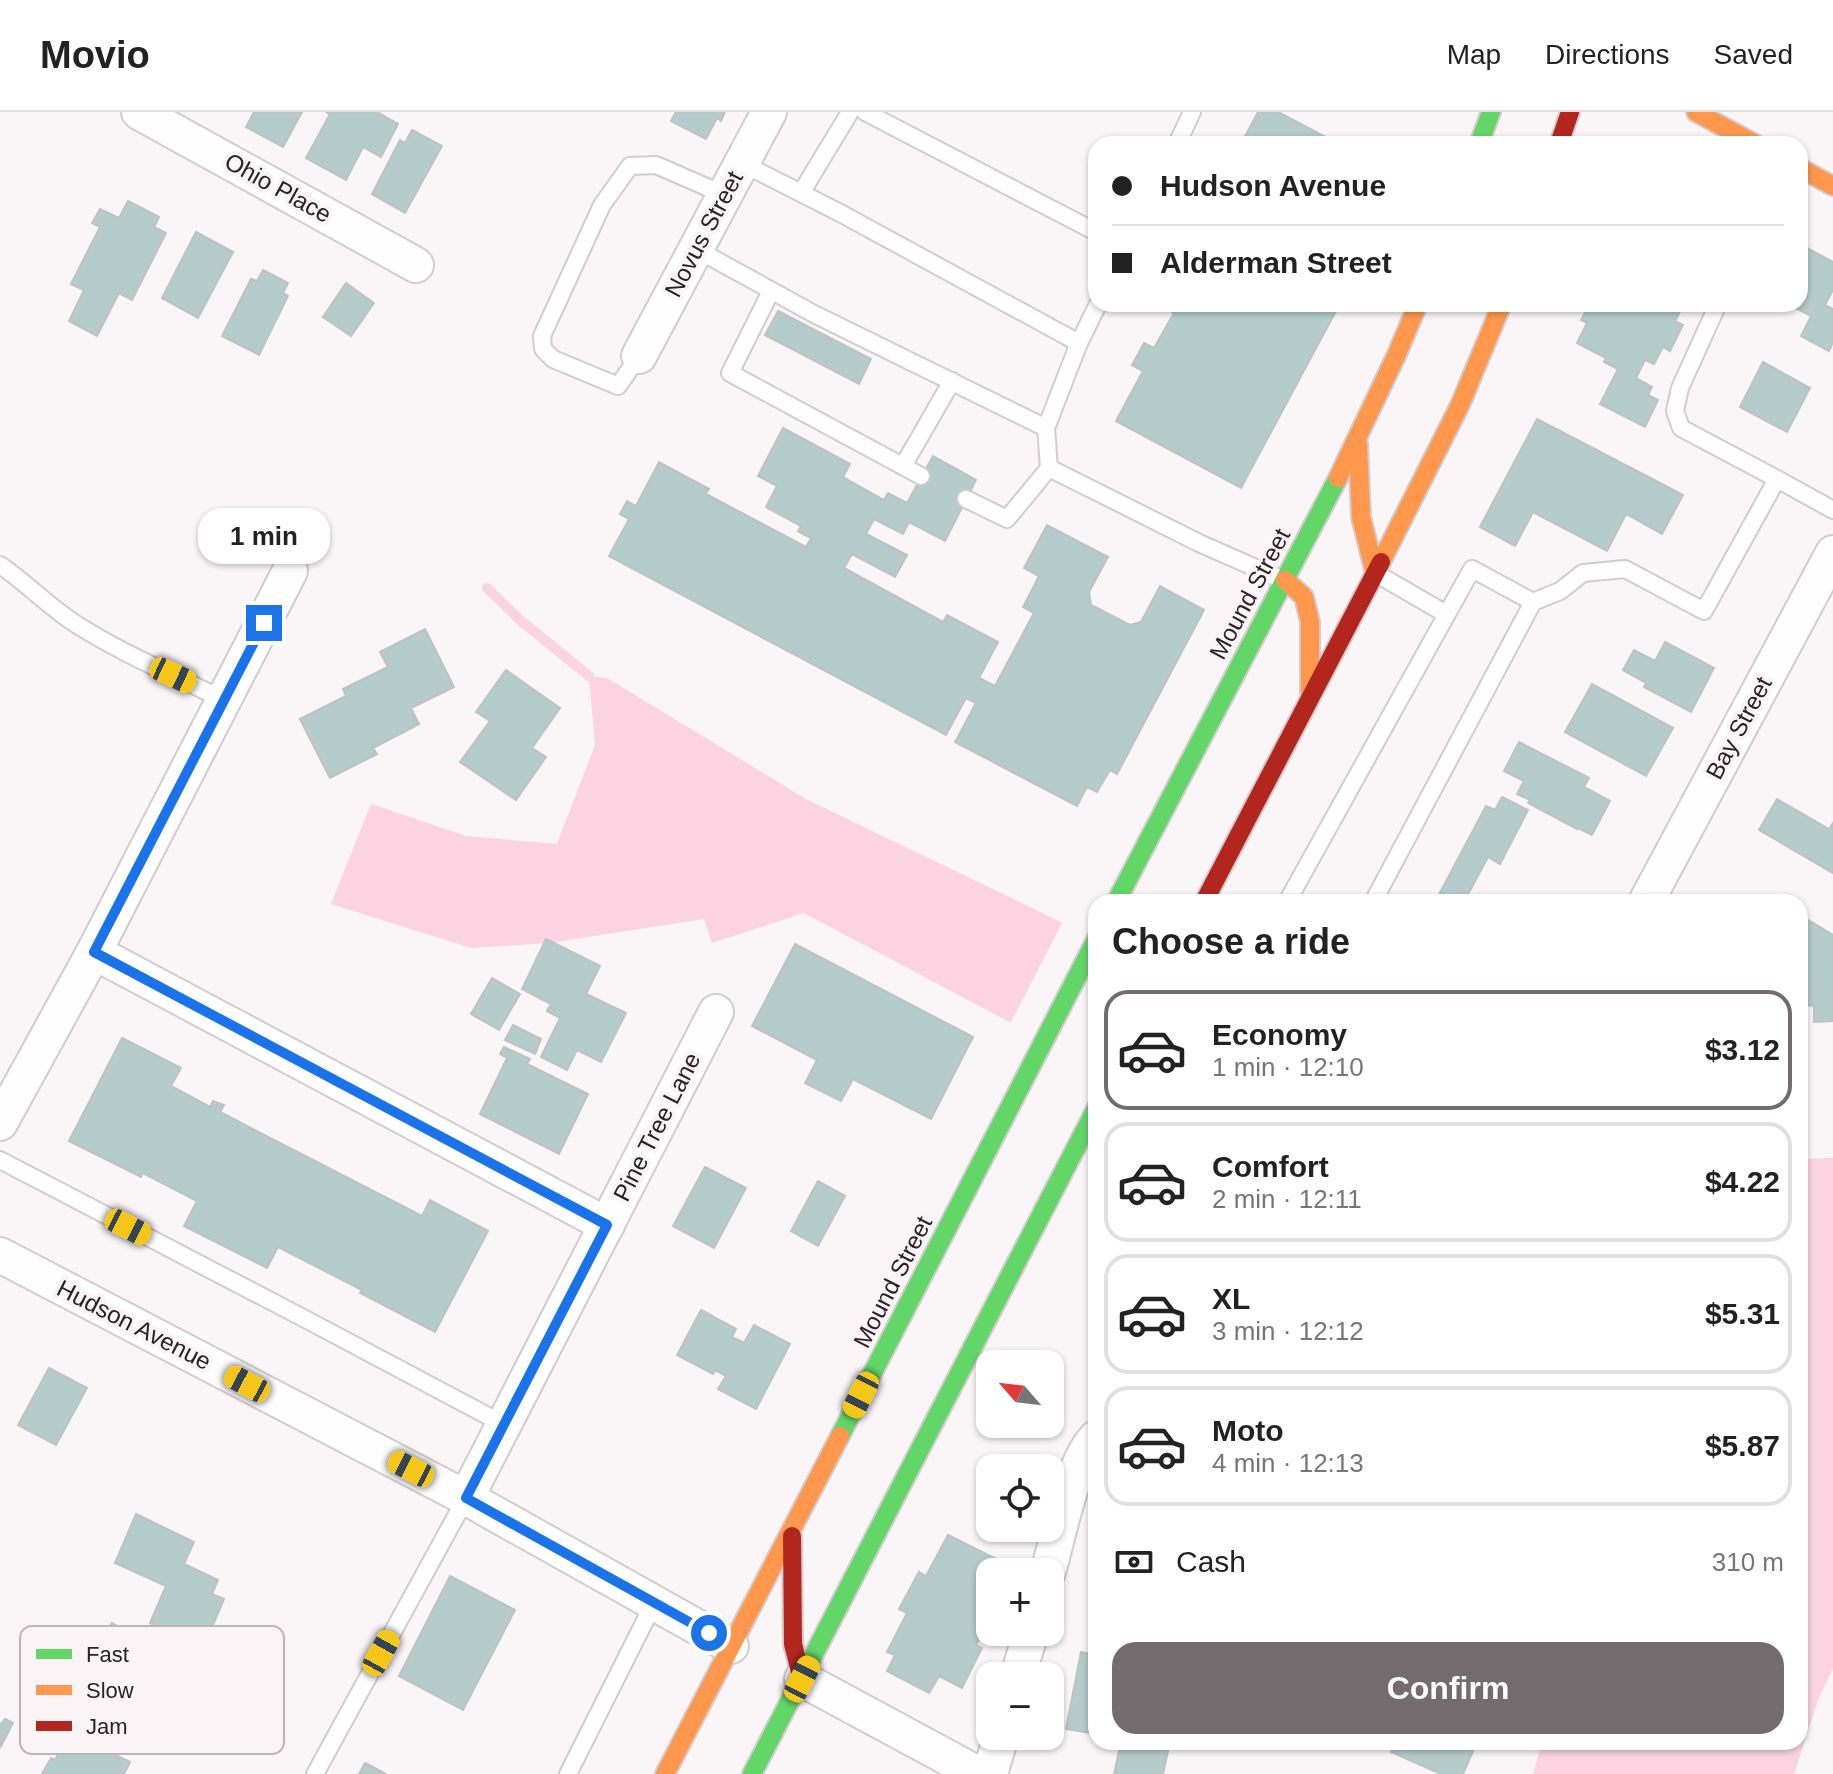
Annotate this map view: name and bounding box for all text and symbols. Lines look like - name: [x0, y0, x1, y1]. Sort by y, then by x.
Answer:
- text: Movio: [40, 34, 150, 76]
- text: Map: [1447, 39, 1501, 70]
- text: Directions: [1545, 39, 1670, 70]
- text: Saved: [1714, 39, 1793, 70]
- street label: Ohio Place: [220, 147, 336, 228]
- street label: Novus Street: [659, 166, 748, 301]
- text: Hudson Avenue: [1160, 169, 1386, 202]
- text: Alderman Street: [1160, 246, 1392, 279]
- callout: 1 min: [198, 507, 330, 563]
- text: 1 min: [230, 521, 298, 551]
- street label: Mound Street: [1204, 524, 1295, 664]
- route end: [246, 605, 282, 641]
- car: [146, 654, 200, 696]
- street label: Bay Street: [1700, 672, 1777, 784]
- text: Choose a ride: [1112, 921, 1350, 962]
- icon: car: [1116, 1014, 1188, 1086]
- text: Economy: [1212, 1018, 1347, 1051]
- text: $3.12: [1705, 1033, 1780, 1066]
- street label: Pine Tree Lane: [608, 1048, 706, 1205]
- text: 1 min · 12:10: [1212, 1052, 1364, 1082]
- icon: car: [1116, 1146, 1188, 1218]
- text: Comfort: [1212, 1150, 1329, 1183]
- text: $4.22: [1705, 1165, 1780, 1198]
- text: 2 min · 12:11: [1212, 1184, 1362, 1214]
- car: [101, 1205, 155, 1249]
- street label: Mound Street: [848, 1211, 937, 1352]
- street label: Hudson Avenue: [53, 1274, 216, 1375]
- icon: car: [1116, 1278, 1188, 1350]
- text: XL: [1212, 1282, 1250, 1315]
- text: $5.31: [1705, 1297, 1780, 1330]
- text: 3 min · 12:12: [1212, 1316, 1364, 1346]
- north arrow: [976, 1350, 1064, 1438]
- map controls: [976, 1350, 1064, 1750]
- car: [220, 1362, 274, 1406]
- car: [839, 1368, 883, 1422]
- icon: car: [1116, 1410, 1188, 1482]
- text: Moto: [1212, 1414, 1284, 1447]
- text: $5.87: [1705, 1429, 1780, 1462]
- car: [384, 1447, 438, 1491]
- text: 4 min · 12:13: [1212, 1448, 1364, 1478]
- button: locate: [976, 1454, 1064, 1542]
- icon: cash: [1112, 1540, 1156, 1584]
- text: Cash: [1176, 1545, 1246, 1578]
- text: 310 m: [1712, 1547, 1784, 1577]
- button: +: [976, 1558, 1064, 1646]
- route start: [691, 1615, 727, 1651]
- legend: [20, 1626, 284, 1754]
- car: [359, 1626, 403, 1680]
- text: Fast: [86, 1642, 129, 1667]
- button: Confirm: [1112, 1642, 1784, 1734]
- car: [780, 1652, 824, 1706]
- button: −: [976, 1662, 1064, 1750]
- text: Slow: [86, 1678, 134, 1703]
- text: Jam: [86, 1714, 128, 1739]

